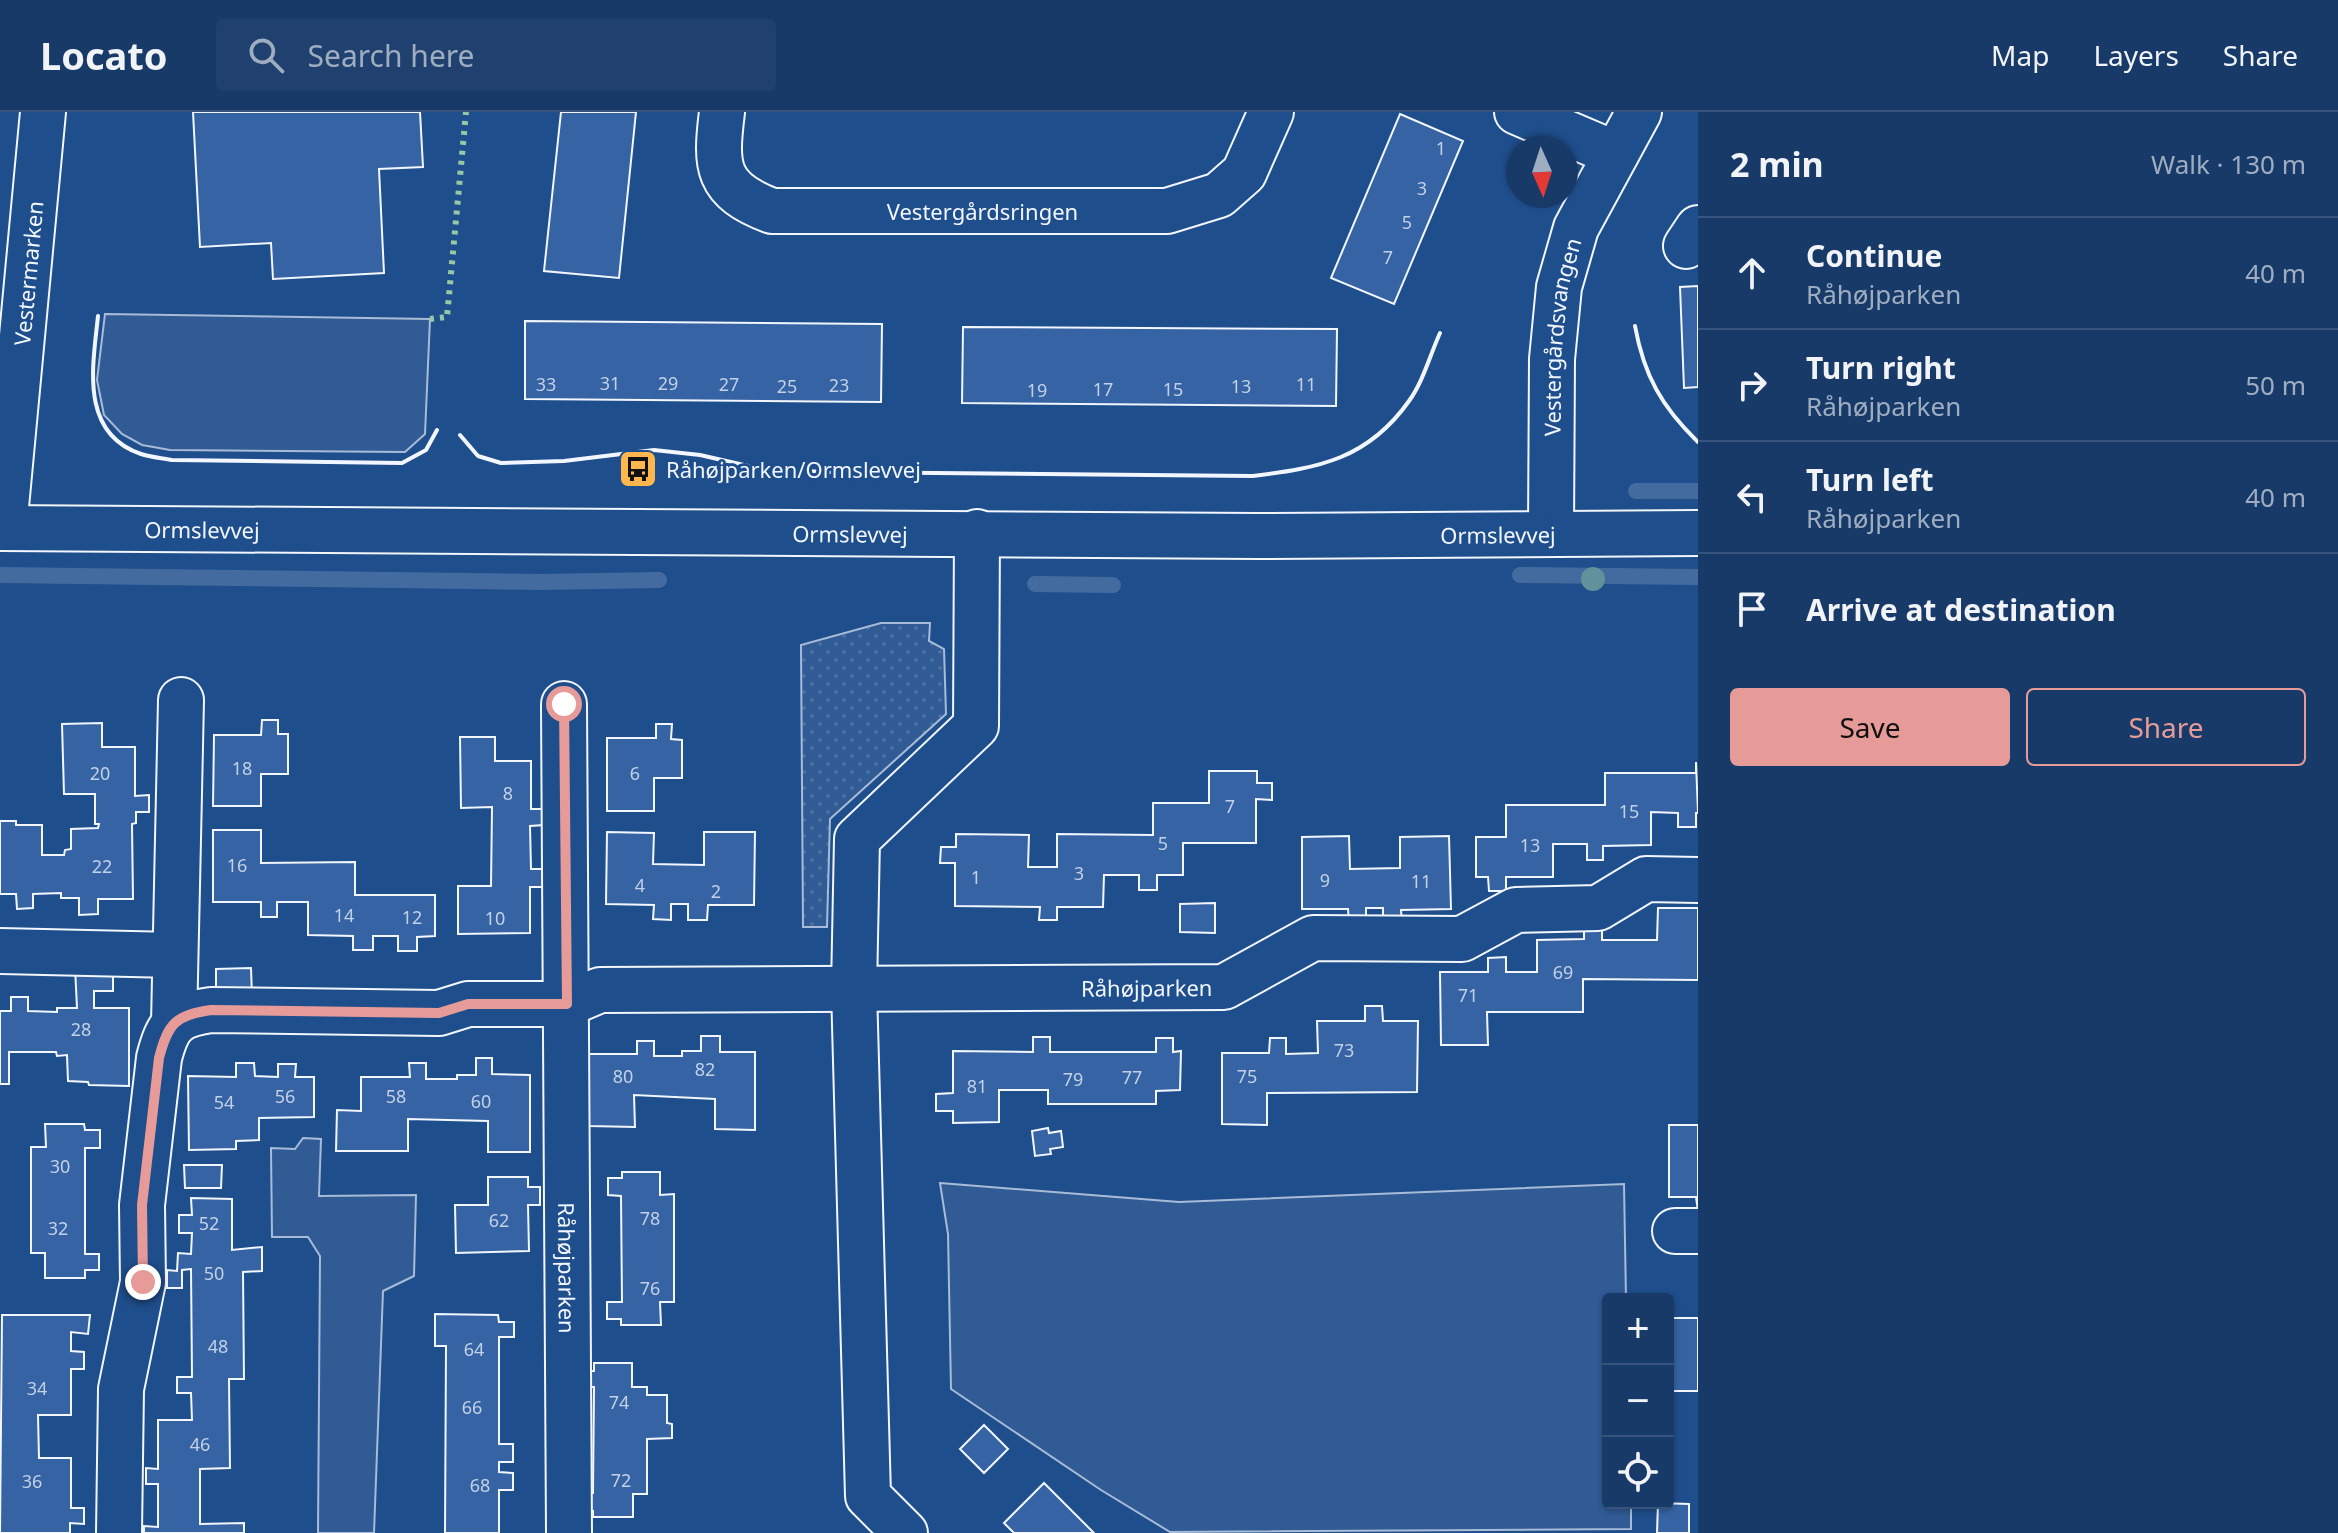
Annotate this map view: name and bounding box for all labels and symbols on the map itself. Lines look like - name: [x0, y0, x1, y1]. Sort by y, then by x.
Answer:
- house number: 1: [1436, 136, 1446, 160]
- north arrow: [1506, 136, 1578, 208]
- house number: 3: [1417, 176, 1427, 200]
- street label: Vestergårdsringen: [887, 196, 1078, 226]
- street label: Vestermarken: [6, 200, 50, 347]
- house number: 5: [1402, 210, 1412, 234]
- street label: Vestergårdsvangen: [1537, 234, 1587, 436]
- house number: 7: [1383, 245, 1393, 269]
- house number: 31: [600, 371, 620, 395]
- house number: 29: [658, 371, 678, 395]
- house number: 33: [536, 372, 556, 396]
- house number: 27: [719, 372, 739, 396]
- house number: 11: [1296, 372, 1316, 396]
- house number: 23: [829, 373, 849, 397]
- house number: 25: [777, 374, 797, 398]
- house number: 13: [1231, 374, 1251, 398]
- house number: 17: [1093, 377, 1113, 401]
- house number: 15: [1163, 377, 1183, 401]
- house number: 19: [1027, 378, 1047, 402]
- bus stop icon: Råhøjparken/Ormslevvej: [617, 448, 659, 490]
- place label: Råhøjparken/Ormslevvej: [666, 454, 921, 484]
- street label: Ormslevvej: [144, 514, 260, 545]
- street label: Ormslevvej: [792, 518, 908, 549]
- street label: Ormslevvej: [1440, 519, 1556, 550]
- route start: [546, 686, 582, 722]
- house number: 18: [232, 756, 252, 780]
- house number: 20: [90, 761, 110, 785]
- house number: 6: [630, 761, 640, 785]
- house number: 8: [503, 781, 513, 805]
- house number: 7: [1225, 794, 1235, 818]
- house number: 15: [1619, 799, 1639, 823]
- house number: 5: [1158, 831, 1168, 855]
- house number: 13: [1520, 833, 1540, 857]
- house number: 16: [227, 853, 247, 877]
- house number: 22: [92, 854, 112, 878]
- house number: 3: [1074, 861, 1084, 885]
- house number: 1: [971, 865, 981, 889]
- house number: 9: [1320, 868, 1330, 892]
- house number: 11: [1411, 869, 1431, 893]
- house number: 4: [635, 873, 645, 897]
- house number: 2: [711, 879, 721, 903]
- house number: 14: [334, 903, 354, 927]
- house number: 12: [402, 905, 422, 929]
- house number: 10: [485, 906, 505, 930]
- house number: 69: [1553, 960, 1573, 984]
- street label: Råhøjparken: [1081, 972, 1212, 1003]
- house number: 71: [1458, 983, 1478, 1007]
- house number: 28: [71, 1017, 91, 1041]
- house number: 73: [1334, 1038, 1354, 1062]
- house number: 82: [695, 1057, 715, 1081]
- house number: 80: [613, 1064, 633, 1088]
- house number: 75: [1237, 1064, 1257, 1088]
- house number: 77: [1122, 1065, 1142, 1089]
- house number: 79: [1063, 1067, 1083, 1091]
- house number: 81: [967, 1074, 987, 1098]
- house number: 56: [275, 1084, 295, 1108]
- house number: 58: [386, 1084, 406, 1108]
- house number: 60: [471, 1089, 491, 1113]
- house number: 54: [214, 1090, 234, 1114]
- house number: 30: [50, 1154, 70, 1178]
- street label: Råhøjparken: [552, 1202, 583, 1334]
- house number: 78: [640, 1206, 660, 1230]
- house number: 62: [489, 1208, 509, 1232]
- house number: 52: [199, 1211, 219, 1235]
- house number: 32: [48, 1216, 68, 1240]
- house number: 50: [204, 1261, 224, 1285]
- route end: [125, 1264, 161, 1300]
- house number: 76: [640, 1276, 660, 1300]
- house number: 48: [208, 1334, 228, 1358]
- house number: 64: [464, 1337, 484, 1361]
- house number: 34: [27, 1376, 47, 1400]
- house number: 74: [609, 1390, 629, 1414]
- house number: 66: [462, 1395, 482, 1419]
- house number: 46: [190, 1432, 210, 1456]
- house number: 72: [611, 1468, 631, 1492]
- house number: 36: [22, 1469, 42, 1493]
- house number: 68: [470, 1473, 490, 1497]

